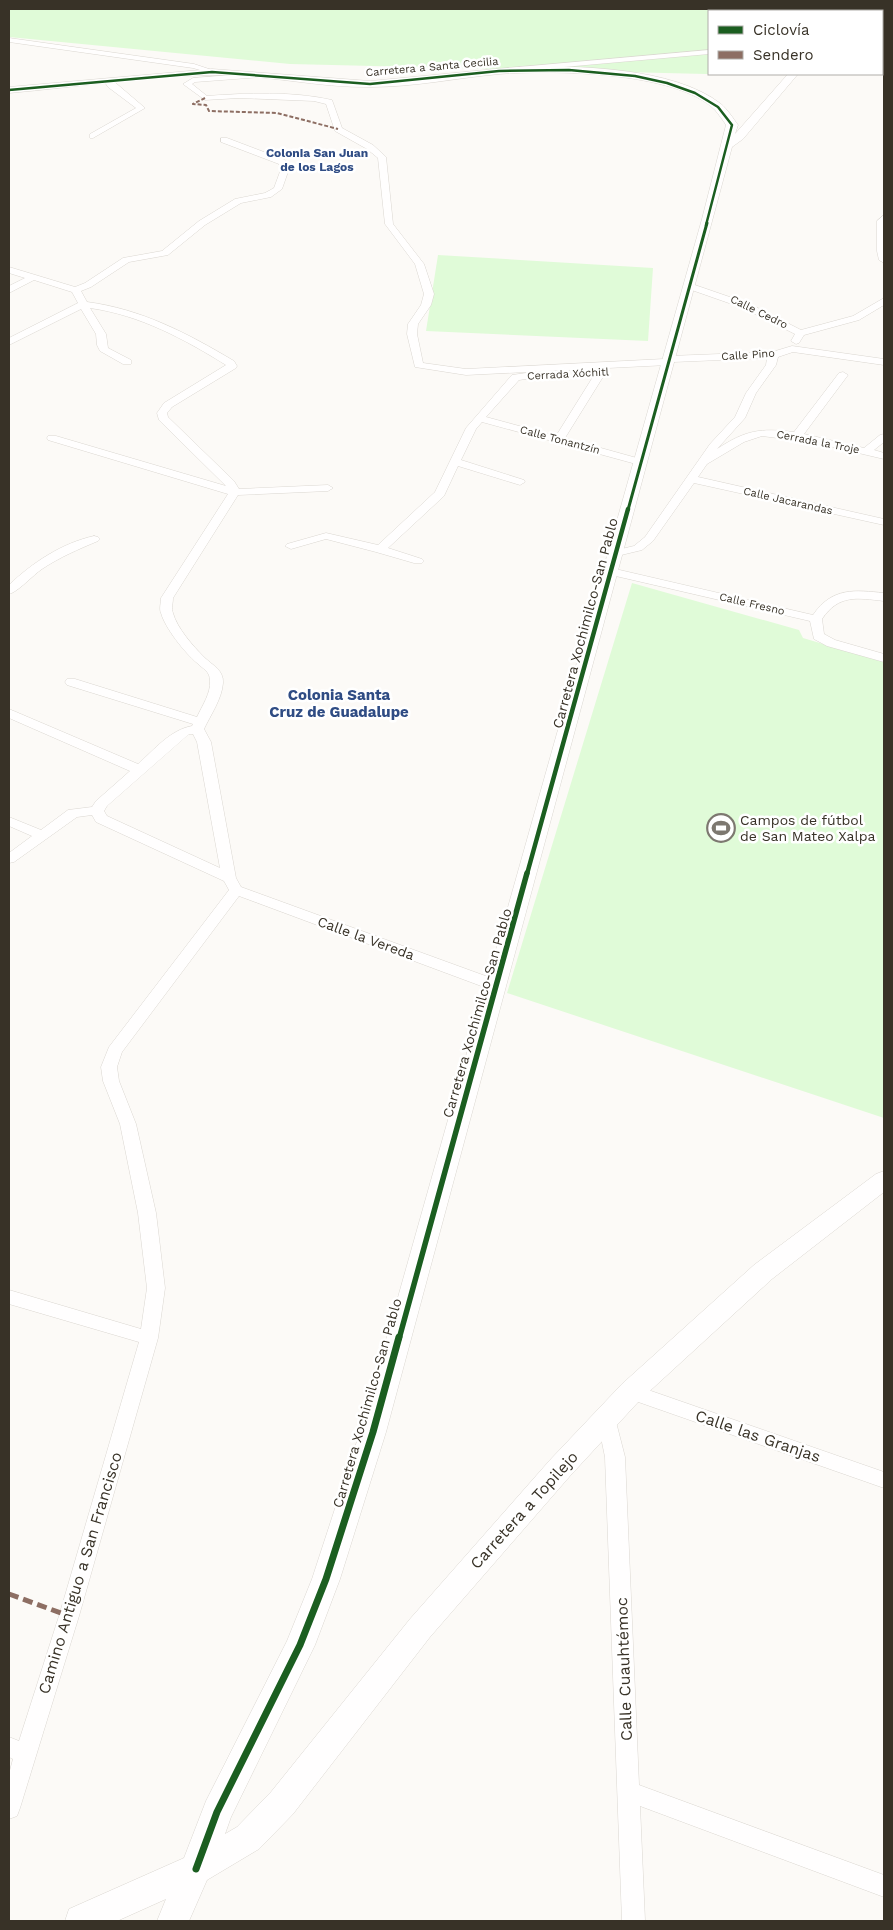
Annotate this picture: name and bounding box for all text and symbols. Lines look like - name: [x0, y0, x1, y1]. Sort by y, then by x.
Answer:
- legend: [708, 10, 883, 75]
- text: Ciclovía: [753, 21, 810, 39]
- text: Sendero: [753, 46, 814, 64]
- street label: Carretera a Santa Cecilia: [365, 55, 499, 79]
- district label: Colonia San Juan de los Lagos: [266, 146, 368, 174]
- street label: Calle Cedro: [728, 292, 790, 332]
- street label: Calle Pino: [721, 347, 775, 363]
- street label: Cerrada Xóchitl: [527, 365, 610, 383]
- street label: Calle Tonantzín: [519, 423, 601, 457]
- street label: Cerrada la Troje: [775, 428, 861, 456]
- street label: Calle Jacarandas: [742, 484, 834, 518]
- street label: Carretera Xochimilco-San Pablo: [549, 516, 621, 730]
- street label: Calle Fresno: [718, 590, 786, 618]
- district label: Colonia Santa Cruz de Guadalupe: [269, 686, 409, 721]
- place label: Campos de fútbol de San Mateo Xalpa: [740, 812, 876, 844]
- sports icon: Campos de fútbol de San Mateo Xalpa: [706, 813, 736, 843]
- street label: Carretera Xochimilco-San Pablo: [439, 906, 515, 1120]
- street label: Calle la Vereda: [315, 913, 417, 963]
- street label: Carretera Xochimilco-San Pablo: [329, 1296, 405, 1510]
- street label: Calle las Granjas: [693, 1406, 823, 1466]
- street label: Carretera a Topilejo: [466, 1447, 582, 1573]
- street label: Camino Antiguo a San Francisco: [34, 1450, 126, 1696]
- street label: Calle Cuauhtémoc: [612, 1597, 636, 1741]

